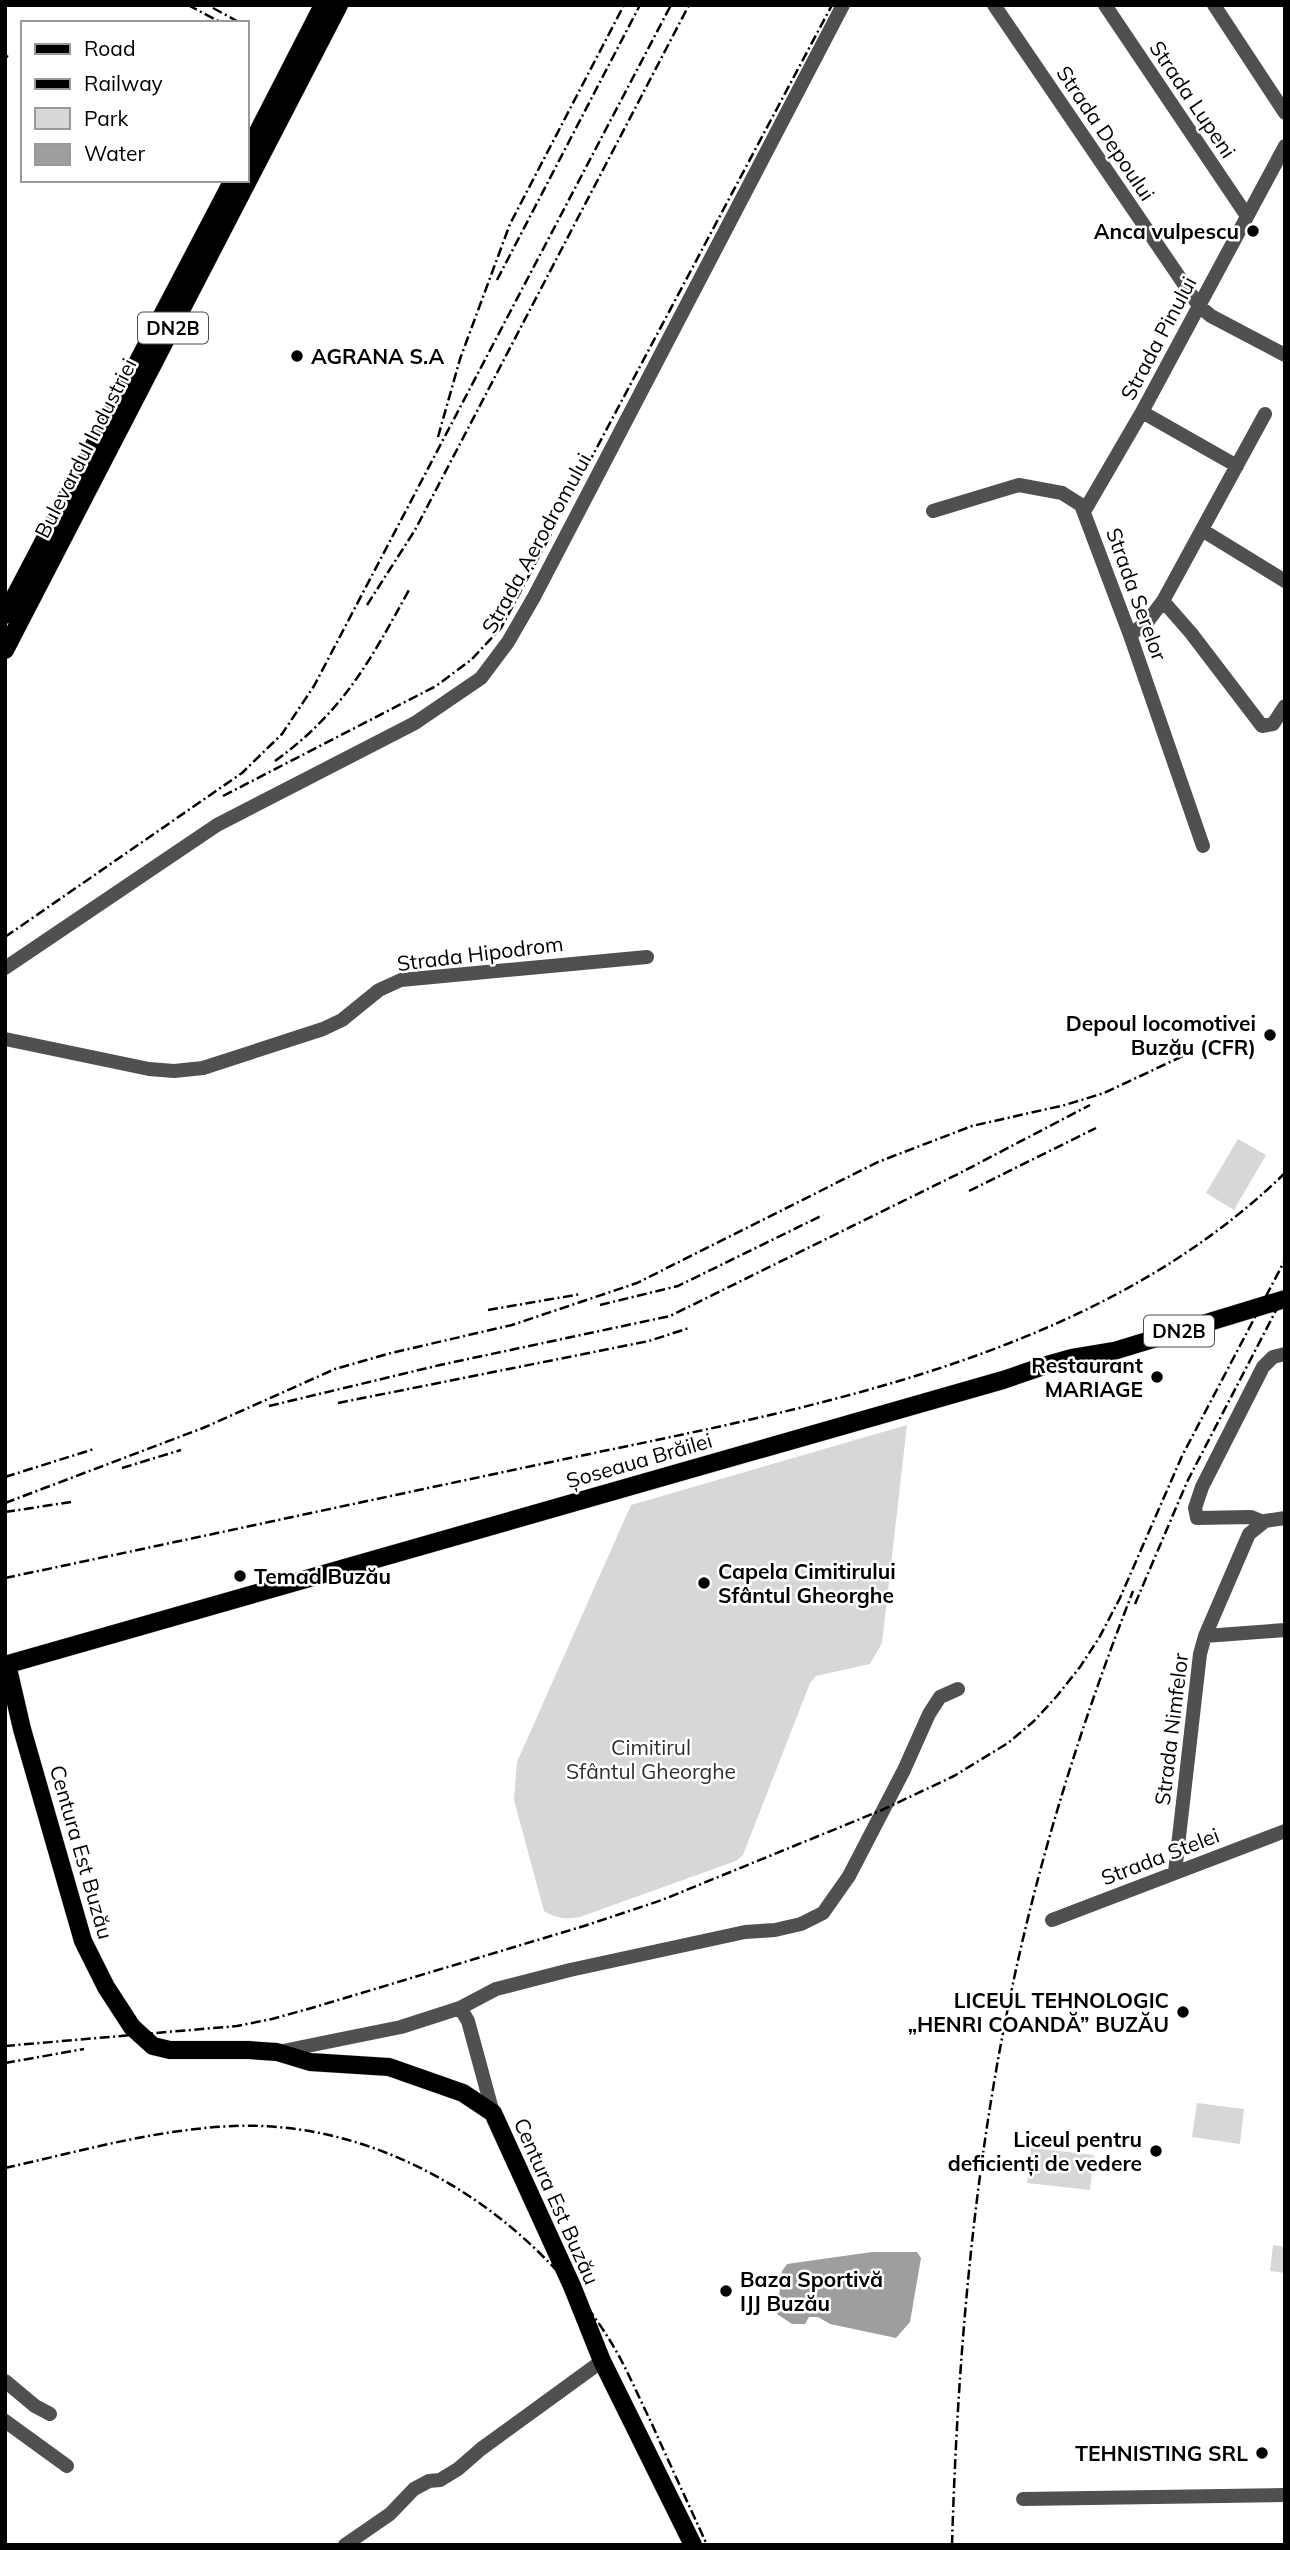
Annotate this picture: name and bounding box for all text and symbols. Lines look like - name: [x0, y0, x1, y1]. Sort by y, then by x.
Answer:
- legend: [21, 21, 248, 182]
- text: Road: [84, 35, 135, 61]
- street label: Strada Lupeni: [1144, 35, 1242, 163]
- street label: Strada Depoului: [1051, 61, 1161, 205]
- text: Railway: [84, 70, 163, 96]
- text: Park: [84, 105, 128, 131]
- text: Water: [84, 140, 145, 166]
- place label: Anca vulpescu: [1094, 218, 1239, 244]
- marker: Anca vulpescu: [1245, 223, 1261, 239]
- street label: Strada Pinului: [1115, 272, 1201, 404]
- road number: DN2B: [138, 312, 208, 344]
- place label: AGRANA S.A: [311, 343, 445, 369]
- marker: AGRANA S.A: [289, 348, 305, 364]
- street label: Bulevardul Industriei: [28, 354, 142, 542]
- street label: Strada Aerodromului: [476, 448, 596, 638]
- street label: Strada Serelor: [1101, 524, 1173, 664]
- street label: Strada Hipodrom: [395, 930, 565, 976]
- place label: Depoul locomotivei Buzău (CFR): [1066, 1010, 1256, 1060]
- marker: Depoul locomotivei Buzău (CFR): [1262, 1027, 1278, 1043]
- road number: DN2B: [1144, 1316, 1214, 1346]
- place label: Restaurant MARIAGE: [1031, 1352, 1143, 1402]
- marker: Restaurant MARIAGE: [1149, 1369, 1165, 1385]
- street label: Șoseaua Brăilei: [563, 1427, 715, 1494]
- place label: Capela Cimitirului Sfântul Gheorghe: [718, 1558, 896, 1608]
- place label: Temad Buzău: [254, 1563, 391, 1589]
- marker: Temad Buzău: [232, 1568, 248, 1584]
- marker: Capela Cimitirului Sfântul Gheorghe: [696, 1575, 712, 1591]
- street label: Strada Nimfelor: [1149, 1651, 1193, 1807]
- park label: Cimitirul Sfântul Gheorghe: [566, 1734, 736, 1784]
- street label: Centura Est Buzău: [45, 1762, 119, 1942]
- street label: Strada Stelei: [1097, 1822, 1223, 1890]
- place label: LICEUL TEHNOLOGIC „HENRI COANDĂ” BUZĂU: [908, 1987, 1169, 2037]
- marker: LICEUL TEHNOLOGIC „HENRI COANDĂ” BUZĂU: [1175, 2004, 1191, 2020]
- street label: Centura Est Buzău: [509, 2114, 605, 2288]
- place label: Liceul pentru deficienți de vedere: [948, 2126, 1142, 2177]
- marker: Liceul pentru deficienți de vedere: [1148, 2143, 1164, 2159]
- place label: Baza Sportivă IJJ Buzău: [740, 2266, 883, 2316]
- marker: Baza Sportivă IJJ Buzău: [718, 2283, 734, 2299]
- place label: TEHNISTING SRL: [1075, 2440, 1248, 2466]
- marker: TEHNISTING SRL: [1254, 2445, 1270, 2461]

